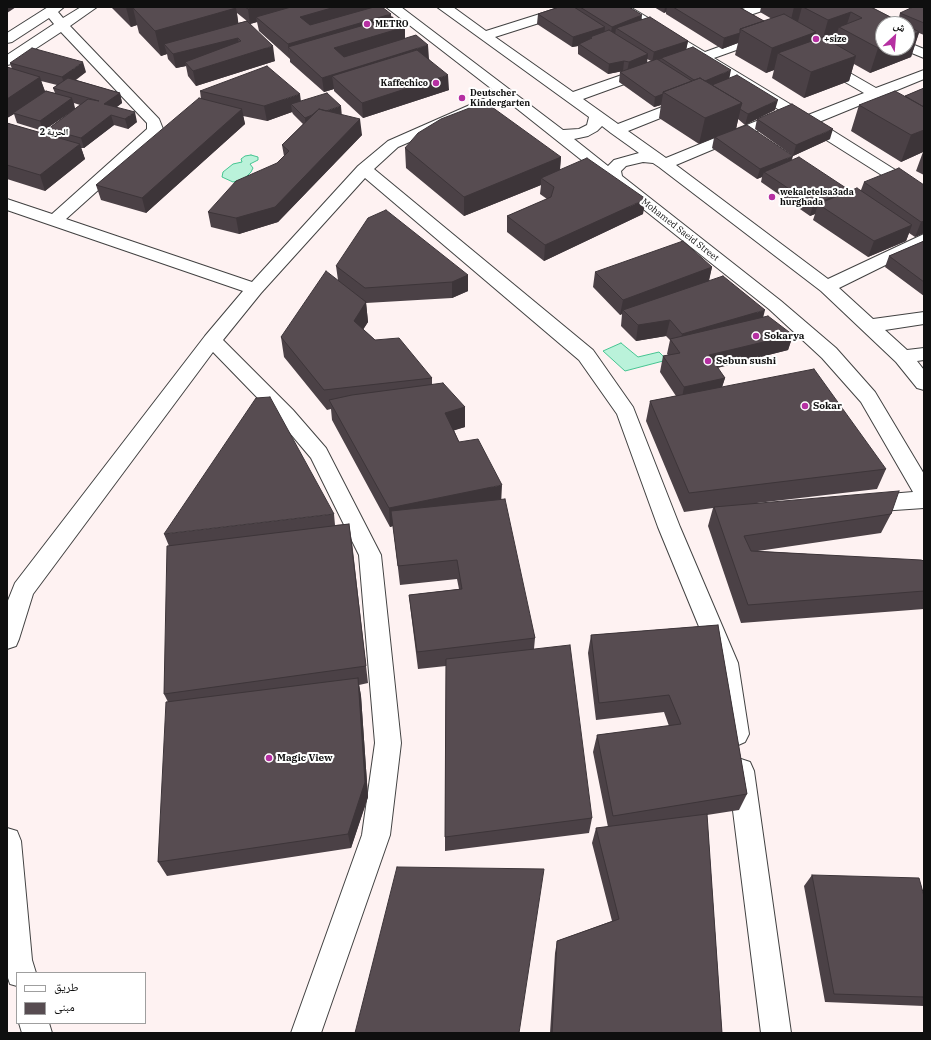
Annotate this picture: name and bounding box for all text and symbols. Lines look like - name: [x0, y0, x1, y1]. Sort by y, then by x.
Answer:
- north arrow: [875, 16, 915, 56]
- text: ش: [892, 17, 908, 35]
- marker: METRO: [362, 19, 372, 29]
- place label: METRO: [375, 19, 409, 29]
- marker: +size: [811, 34, 821, 44]
- place label: +size: [824, 34, 847, 44]
- place label: Kaffechico: [381, 78, 428, 88]
- marker: Kaffechico: [431, 78, 441, 88]
- place label: Deutscher Kindergarten: [470, 88, 530, 109]
- marker: Deutscher Kindergarten: [457, 93, 467, 103]
- district label: الحرية 2: [40, 127, 68, 137]
- place label: wekaletelsa3ada hurghada: [780, 187, 854, 208]
- marker: wekaletelsa3ada hurghada: [767, 192, 777, 202]
- street label: Mohamed Saeid Street: [639, 196, 721, 264]
- place label: Sokarya: [764, 330, 805, 342]
- marker: Sokarya: [751, 331, 761, 341]
- place label: Sebun sushi: [716, 355, 776, 367]
- marker: Sebun sushi: [703, 356, 713, 366]
- place label: Sokar: [813, 400, 842, 412]
- marker: Sokar: [800, 401, 810, 411]
- place label: Magic View: [277, 752, 333, 764]
- marker: Magic View: [264, 753, 274, 763]
- legend: [16, 972, 146, 1024]
- text: طريق: [54, 979, 79, 994]
- text: مبنى: [54, 999, 75, 1014]

